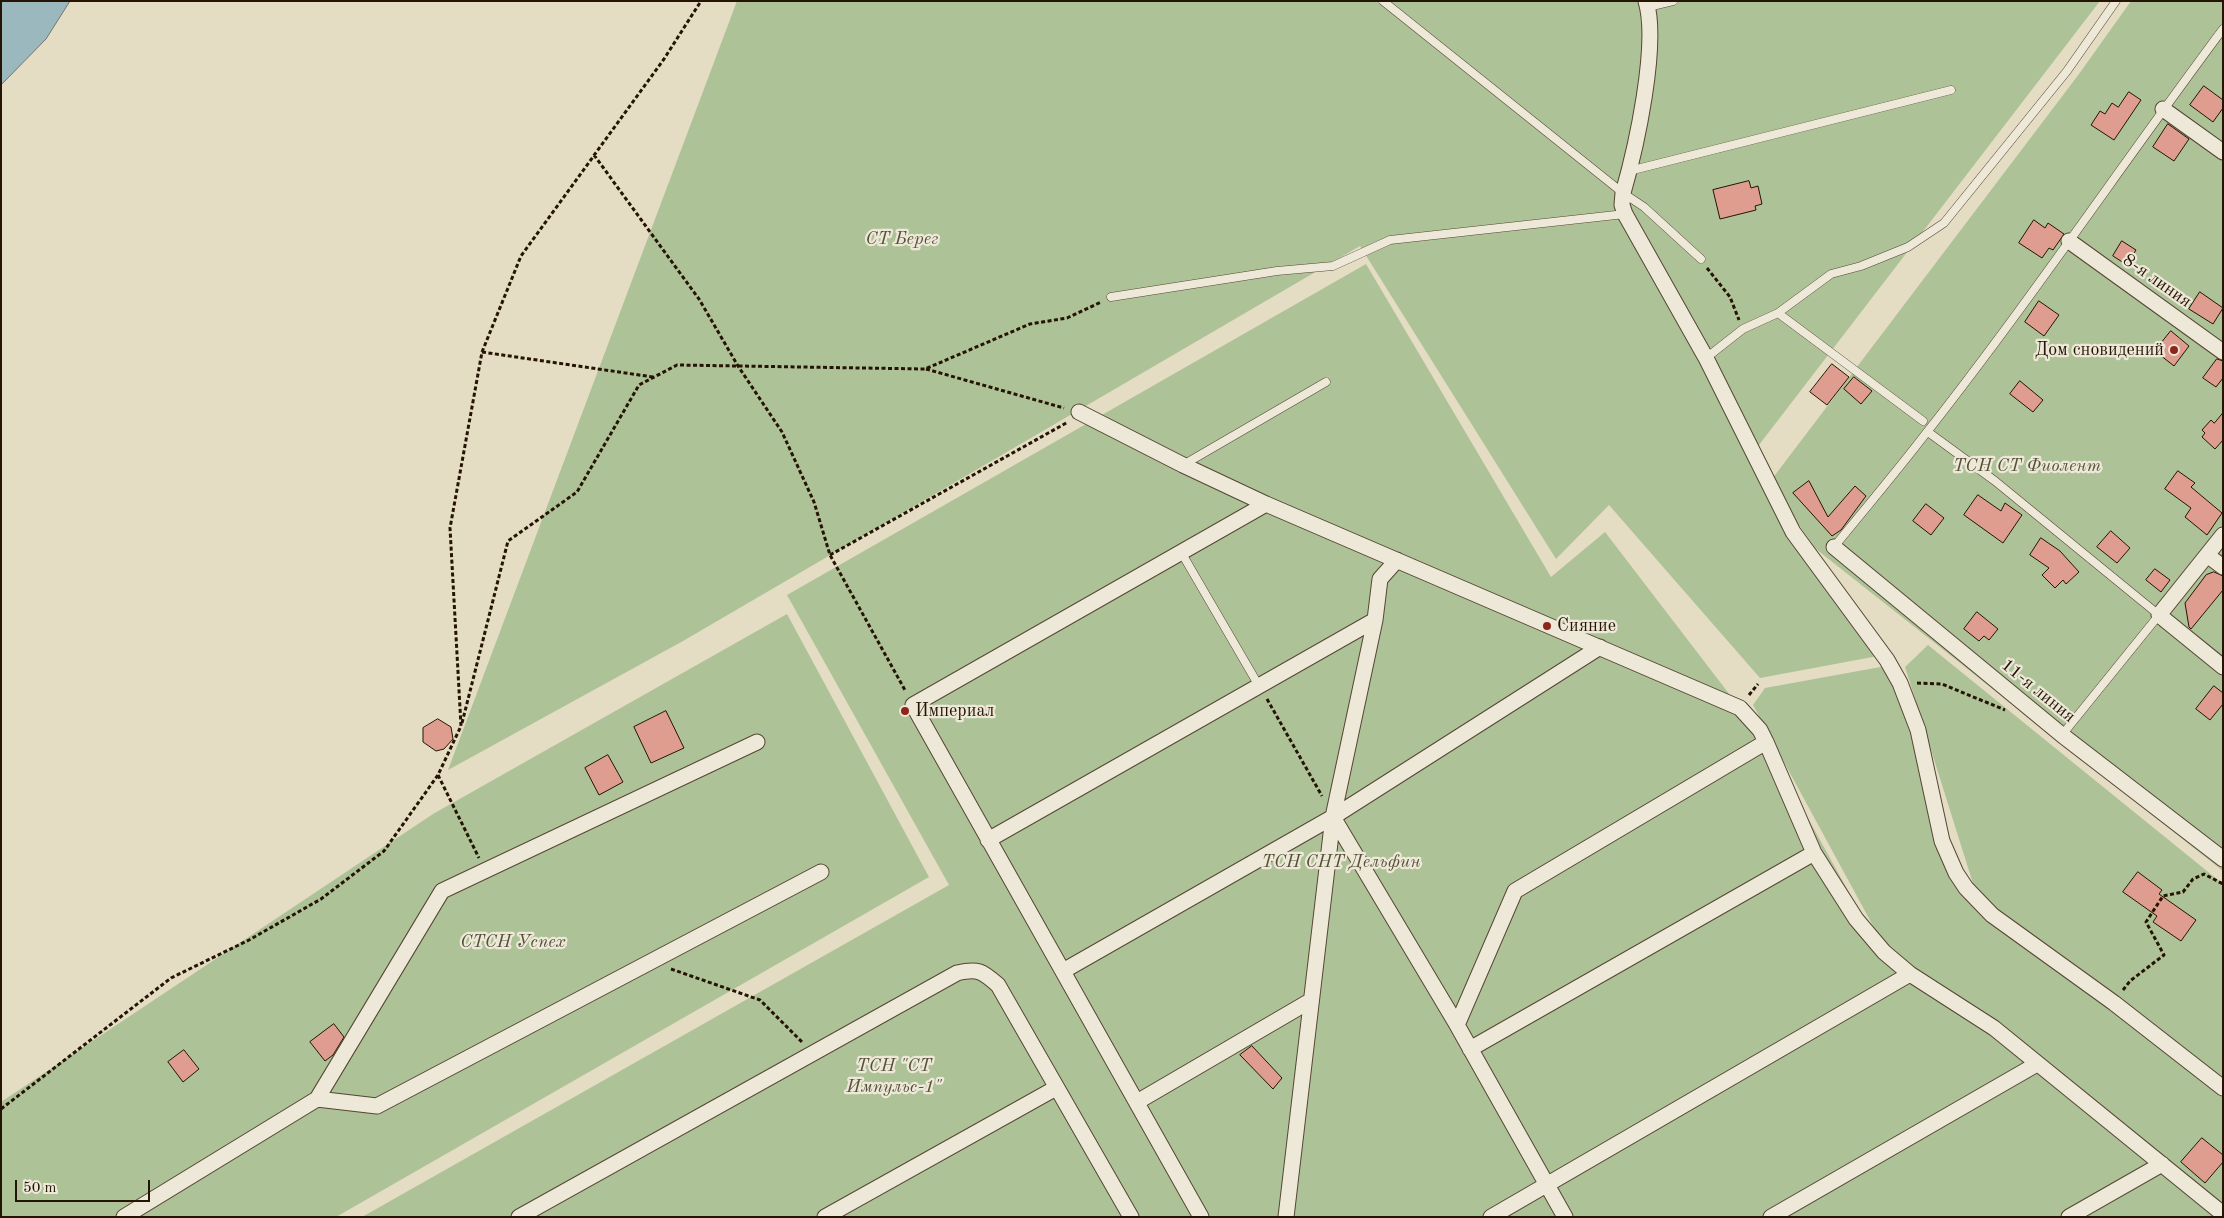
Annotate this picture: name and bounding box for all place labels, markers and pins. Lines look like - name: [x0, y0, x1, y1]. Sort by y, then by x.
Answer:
- place label: Дом сновидений: [2035, 339, 2164, 361]
- marker: Дом сновидений: [2168, 344, 2180, 356]
- place label: Сияние: [1557, 615, 1616, 637]
- marker: Сияние: [1541, 620, 1553, 632]
- place label: Империал: [915, 700, 994, 722]
- marker: Империал: [899, 705, 911, 717]

